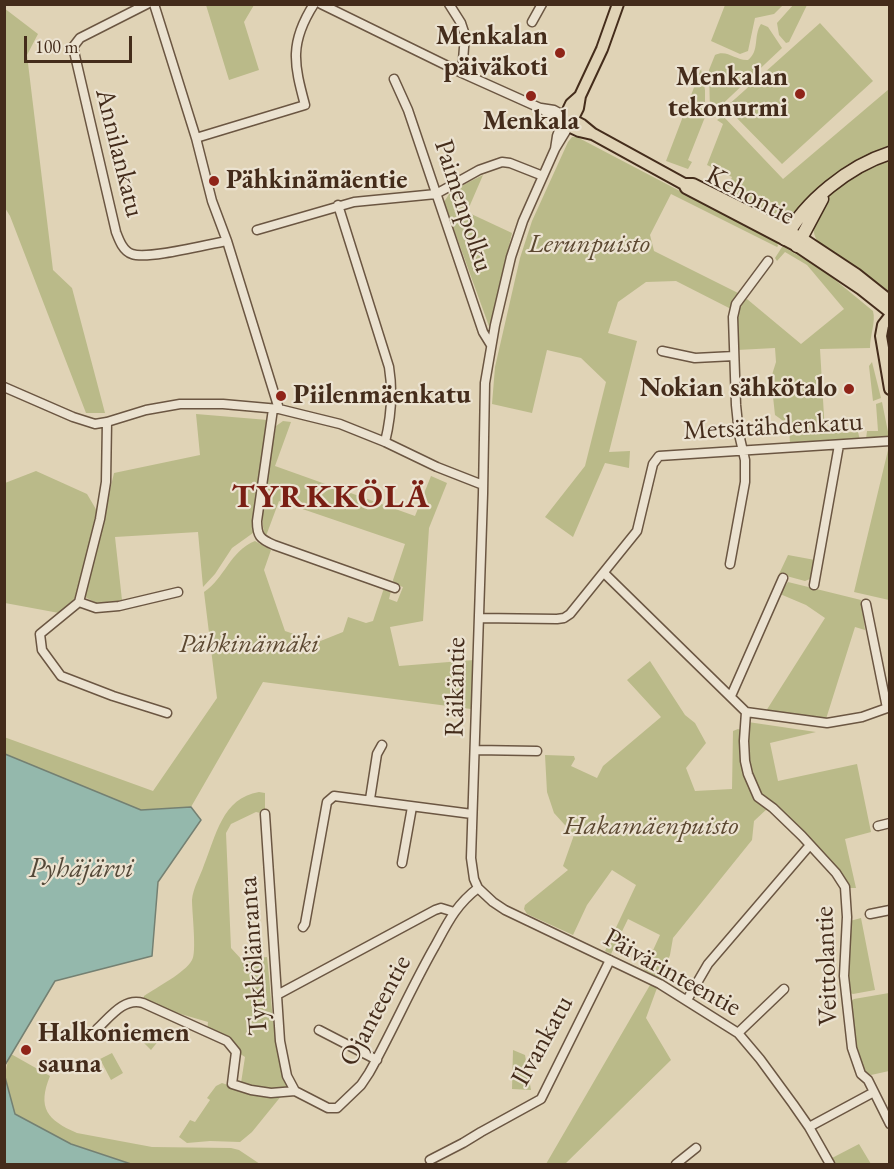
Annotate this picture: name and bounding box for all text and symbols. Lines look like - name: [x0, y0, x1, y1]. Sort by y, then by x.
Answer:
- place label: Menkalan päiväkoti: [436, 21, 548, 84]
- scale bar: [27, 24, 135, 62]
- text: 100 m: [35, 35, 79, 58]
- marker: Menkalan päiväkoti: [553, 46, 567, 60]
- place label: Menkalan tekonurmi: [668, 62, 788, 125]
- street label: Annilankatu: [87, 85, 151, 221]
- marker: Menkalan tekonurmi: [793, 87, 807, 101]
- marker: Menkala: [524, 89, 538, 103]
- place label: Menkala: [483, 106, 579, 138]
- street label: Paimenpolku: [426, 136, 500, 276]
- street label: Kehontie: [700, 159, 800, 233]
- place label: Pähkinämäentie: [226, 165, 407, 197]
- marker: Pähkinämäentie: [207, 174, 221, 188]
- park label: Lerunpuisto: [528, 229, 650, 261]
- place label: Nokian sähkötalo: [639, 373, 837, 405]
- place label: Piilenmäenkatu: [293, 380, 471, 412]
- marker: Nokian sähkötalo: [842, 382, 856, 396]
- marker: Piilenmäenkatu: [274, 389, 288, 403]
- street label: Metsätähdenkatu: [682, 406, 864, 448]
- district label: TYRKKÖLÄ: [232, 478, 430, 518]
- park label: Pähkinämäki: [179, 629, 319, 661]
- street label: Räikäntie: [439, 637, 473, 737]
- park label: Hakamäenpuisto: [563, 811, 739, 843]
- water label: Pyhäjärvi: [29, 852, 133, 886]
- street label: Tyrkkölänranta: [232, 875, 276, 1037]
- street label: Veittolantie: [809, 906, 845, 1026]
- street label: Päivärinteentie: [598, 922, 746, 1024]
- street label: Ojanteentie: [333, 950, 419, 1072]
- street label: Ilvankatu: [505, 990, 581, 1092]
- place label: Halkoniemen sauna: [38, 1018, 190, 1081]
- marker: Halkoniemen sauna: [19, 1043, 33, 1057]

